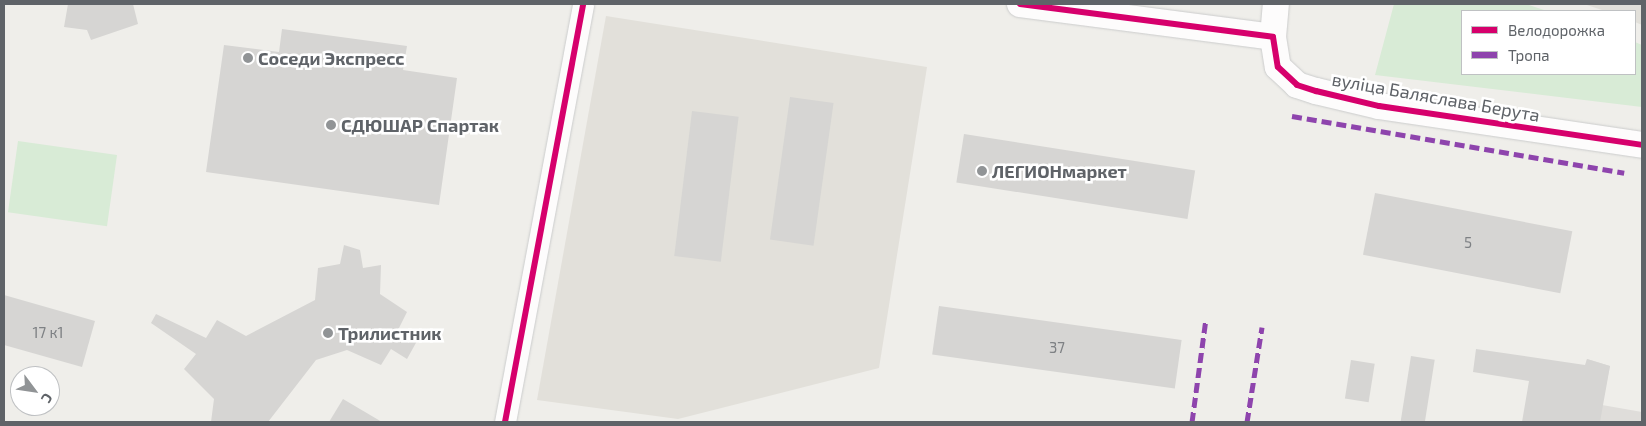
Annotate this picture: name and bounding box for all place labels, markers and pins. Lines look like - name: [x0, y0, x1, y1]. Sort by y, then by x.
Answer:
- place label: Соседи Экспресс: [258, 47, 404, 69]
- marker: Соседи Экспресс: [242, 52, 254, 64]
- place label: СДЮШАР Спартак: [341, 114, 499, 136]
- marker: СДЮШАР Спартак: [325, 119, 337, 131]
- place label: ЛЕГИОНмаркет: [992, 160, 1127, 182]
- marker: ЛЕГИОНмаркет: [976, 165, 988, 177]
- place label: Трилистник: [338, 322, 442, 344]
- marker: Трилистник: [322, 327, 334, 339]

